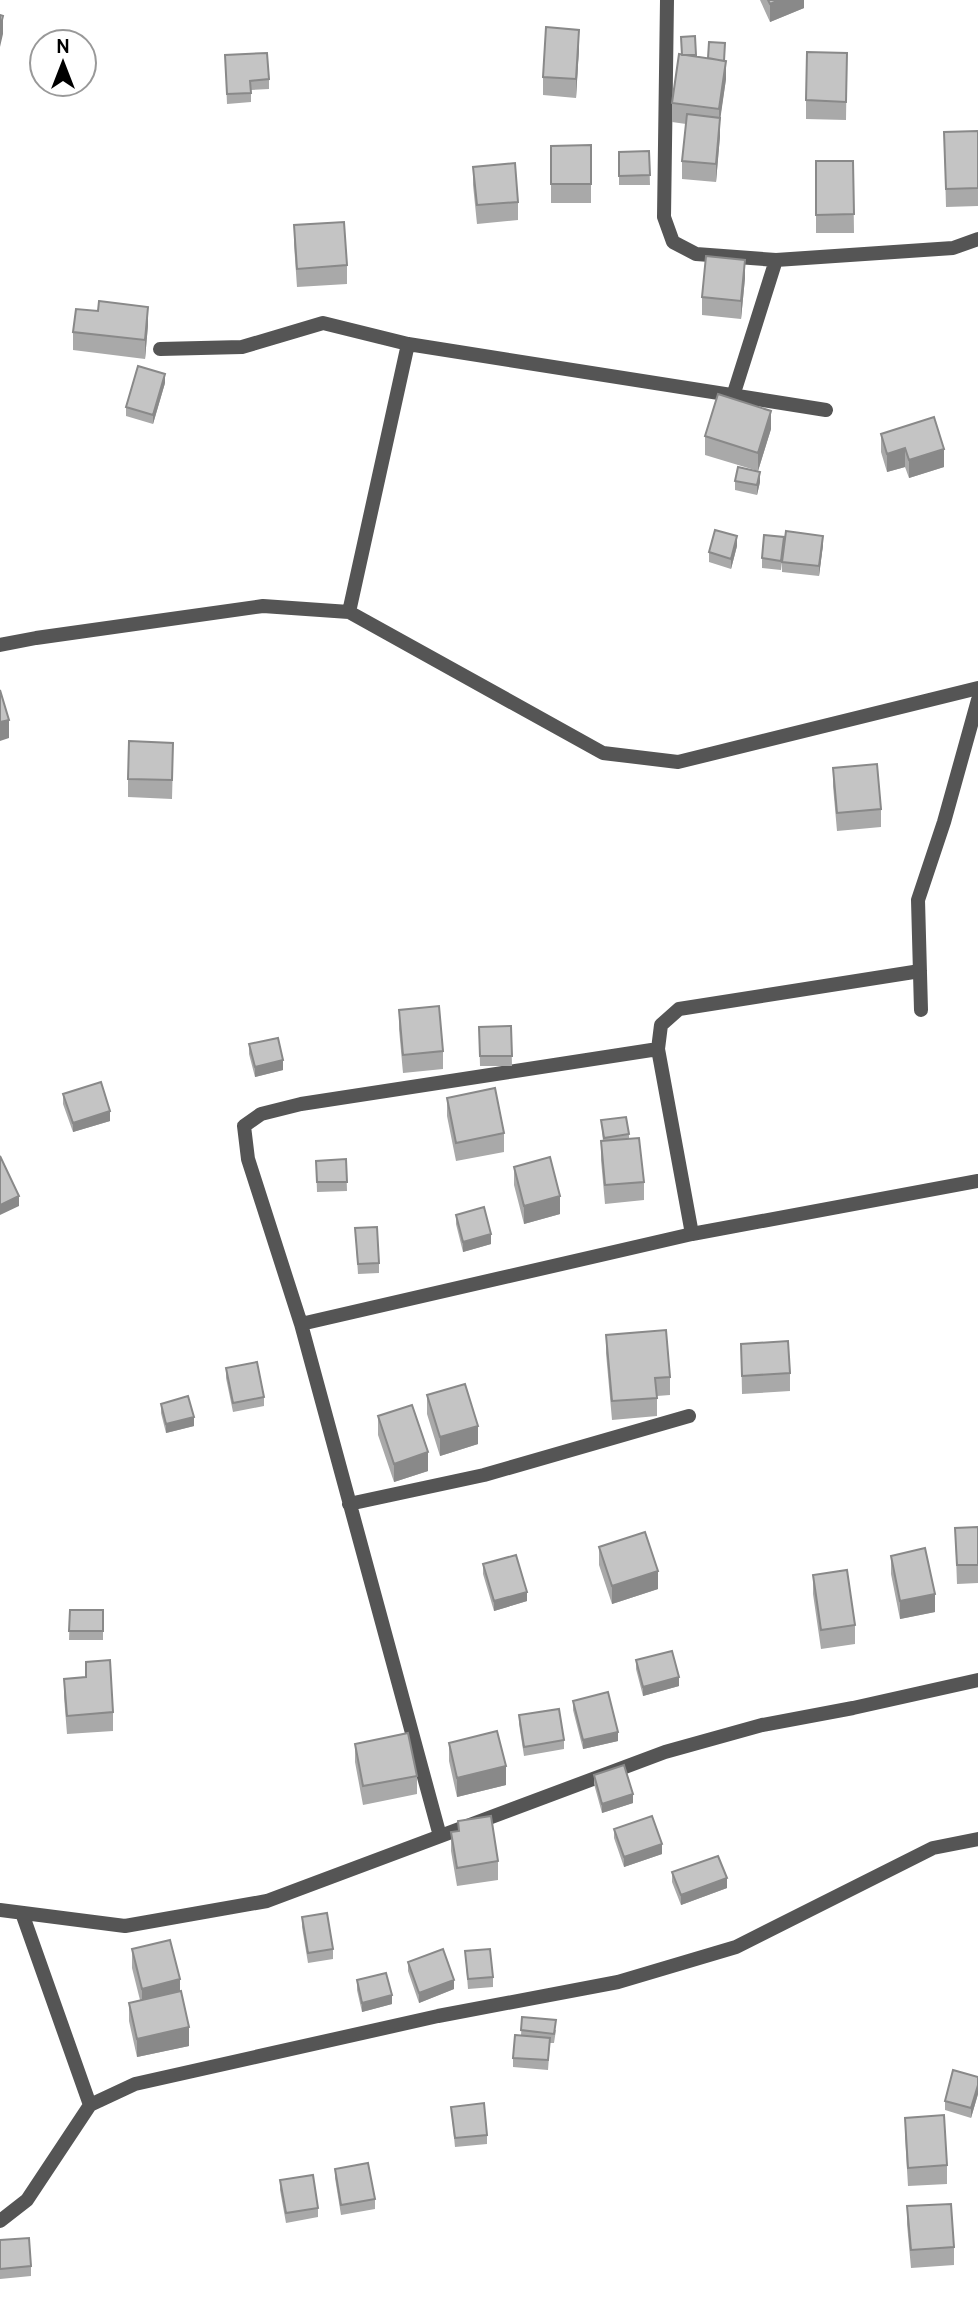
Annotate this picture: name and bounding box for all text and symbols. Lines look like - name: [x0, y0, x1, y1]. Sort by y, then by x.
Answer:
- north arrow: [28, 28, 98, 98]
- text: N: [56, 35, 70, 58]

